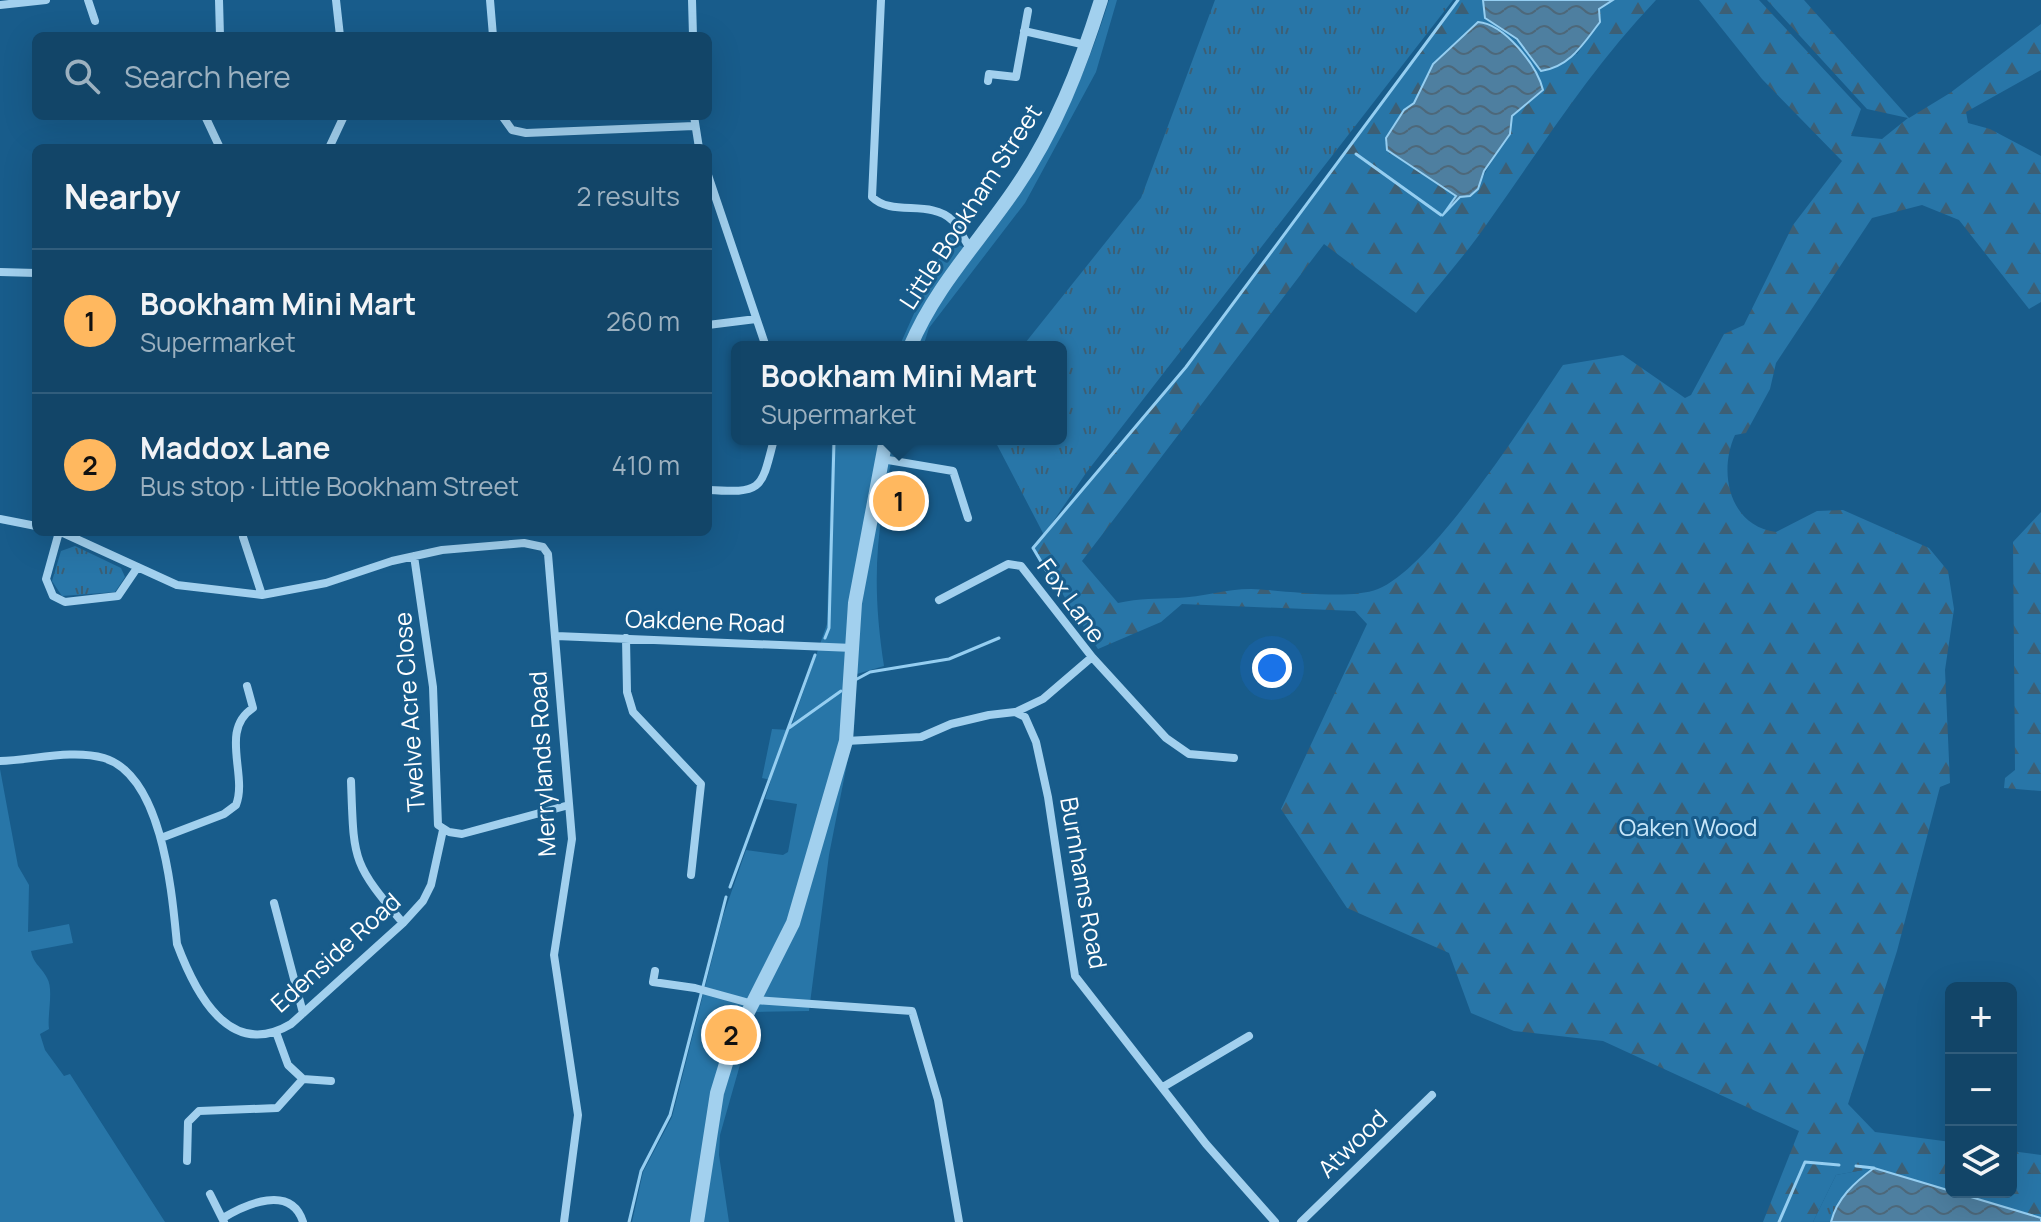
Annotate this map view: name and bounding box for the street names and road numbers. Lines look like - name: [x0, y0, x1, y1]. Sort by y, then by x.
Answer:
- street label: Little Bookham Street: [891, 97, 1048, 315]
- street label: Fox Lane: [1030, 551, 1114, 649]
- street label: Oakdene Road: [624, 601, 786, 640]
- street label: Twelve Acre Close: [385, 611, 432, 813]
- street label: Merrylands Road: [520, 671, 563, 858]
- street label: Burnhams Road: [1053, 794, 1116, 971]
- street label: Edenside Road: [263, 885, 407, 1019]
- street label: Atwood: [1310, 1102, 1394, 1184]

